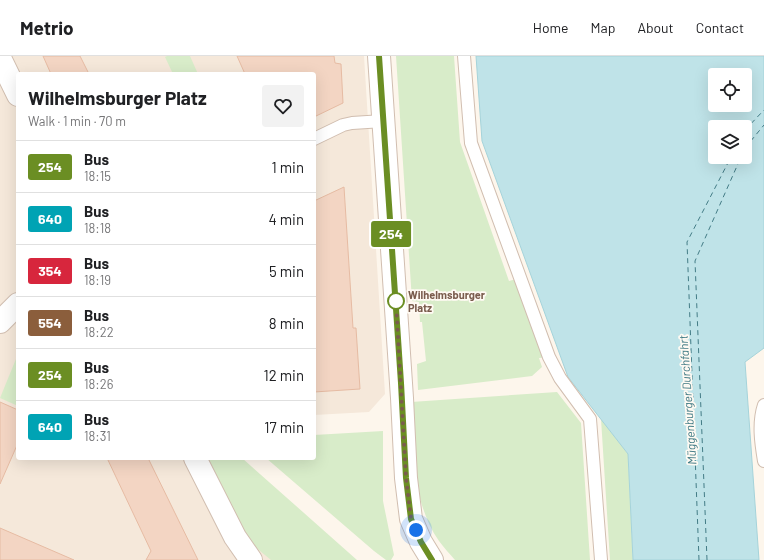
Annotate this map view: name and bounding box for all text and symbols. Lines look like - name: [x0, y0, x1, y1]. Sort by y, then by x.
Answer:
- text: Metrio: [20, 16, 74, 39]
- text: Home: [533, 19, 569, 36]
- text: Map: [591, 19, 615, 36]
- text: About: [637, 19, 674, 36]
- text: Contact: [696, 19, 744, 36]
- map controls: [708, 68, 752, 164]
- button: locate: [708, 68, 752, 112]
- button: heart: [262, 85, 304, 127]
- text: Wilhelmsburger Platz: [28, 86, 207, 109]
- text: Walk · 1 min · 70 m: [28, 113, 126, 129]
- button: layers: [708, 120, 752, 164]
- text: Bus: [84, 150, 109, 168]
- text: 254: [38, 158, 62, 175]
- text: 1 min: [271, 158, 304, 176]
- text: 18:15: [84, 168, 111, 184]
- text: Bus: [84, 202, 109, 220]
- text: 640: [38, 210, 62, 227]
- text: 4 min: [268, 210, 304, 228]
- text: 18:18: [84, 220, 111, 236]
- line badge: 254: [368, 221, 414, 247]
- text: 254: [379, 225, 403, 242]
- text: Bus: [84, 254, 109, 272]
- text: 354: [38, 262, 62, 279]
- text: 5 min: [269, 262, 304, 280]
- text: 18:19: [84, 272, 111, 288]
- place label: Wilhelmsburger Platz: [408, 288, 486, 314]
- marker: Wilhelmsburger Platz: [387, 292, 405, 310]
- text: Bus: [84, 306, 109, 324]
- text: 554: [38, 314, 62, 331]
- text: 8 min: [269, 314, 304, 332]
- text: 18:22: [84, 324, 114, 340]
- water label: Müggenburger Durchfahrt: [675, 334, 699, 465]
- text: Bus: [84, 358, 109, 376]
- text: 254: [38, 366, 62, 383]
- text: 12 min: [263, 366, 304, 384]
- text: 18:26: [84, 376, 113, 392]
- text: Bus: [84, 410, 109, 428]
- text: 640: [38, 418, 62, 435]
- text: 17 min: [264, 418, 304, 436]
- text: 18:31: [84, 428, 111, 444]
- your location: [406, 520, 426, 540]

